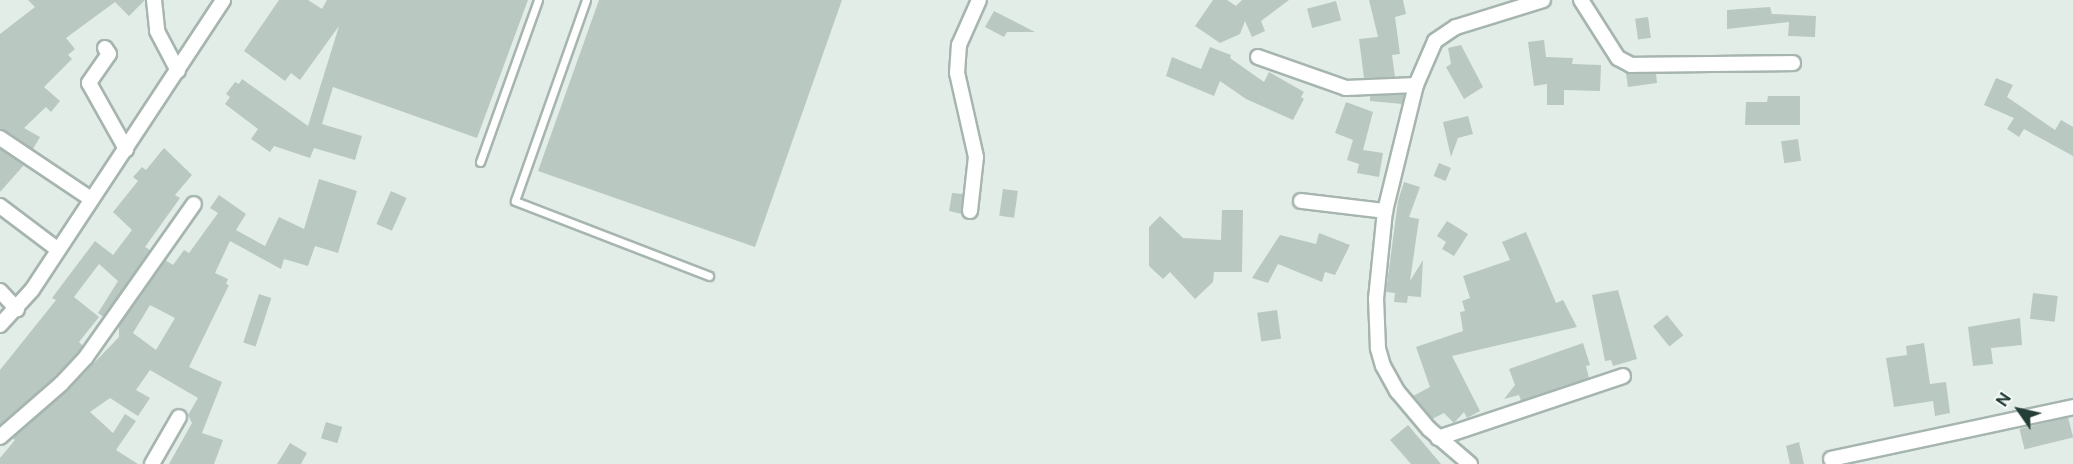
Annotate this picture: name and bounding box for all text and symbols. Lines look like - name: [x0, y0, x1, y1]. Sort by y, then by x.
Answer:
- north arrow: [1989, 380, 2049, 440]
- text: N: [1992, 389, 2015, 410]

